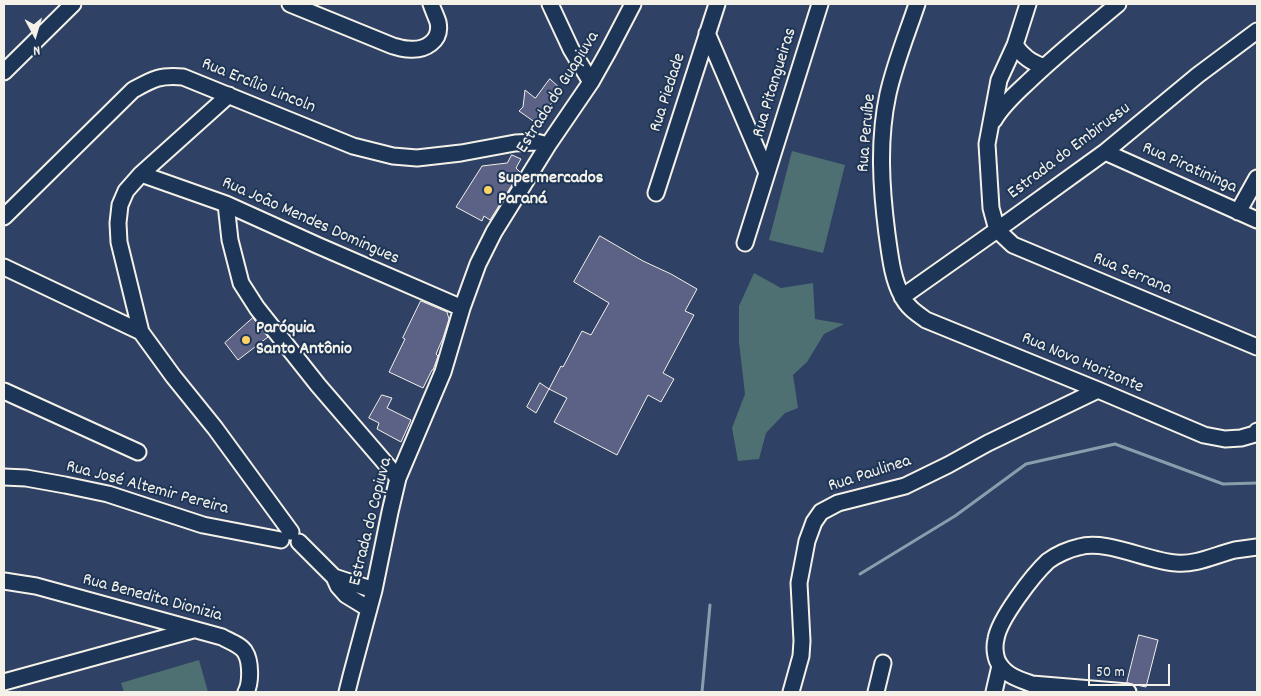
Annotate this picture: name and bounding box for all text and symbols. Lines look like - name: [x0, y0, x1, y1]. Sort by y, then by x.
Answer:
- north arrow: [10, 10, 60, 60]
- street label: Rua Pitangueiras: [749, 26, 803, 140]
- street label: Estrada do Guapiuva: [513, 28, 605, 158]
- text: N: [32, 40, 41, 60]
- street label: Rua Piedade: [646, 51, 692, 135]
- street label: Rua Ercílio Lincoln: [198, 54, 318, 120]
- street label: Rua Peruíbe: [854, 93, 882, 173]
- street label: Estrada do Embirussu: [1004, 99, 1136, 205]
- street label: Rua Piratininga: [1138, 138, 1240, 200]
- place label: Supermercados Paraná: [498, 169, 603, 212]
- street label: Rua João Mendes Domingues: [218, 173, 402, 271]
- marker: Supermercados Paraná: [482, 184, 494, 196]
- street label: Rua Serrana: [1089, 249, 1175, 301]
- place label: Paróquia Santo Antônio: [256, 319, 352, 362]
- street label: Rua Novo Horizonte: [1018, 329, 1146, 399]
- marker: Paróquia Santo Antônio: [240, 334, 252, 346]
- street label: Rua Paulinea: [826, 451, 914, 499]
- street label: Estrada do Copiuva: [346, 456, 398, 588]
- street label: Rua José Altemir Pereira: [63, 457, 231, 521]
- street label: Rua Benedita Dionizia: [80, 570, 224, 628]
- scale bar: [1091, 654, 1174, 686]
- text: 50 m: [1096, 662, 1125, 684]

